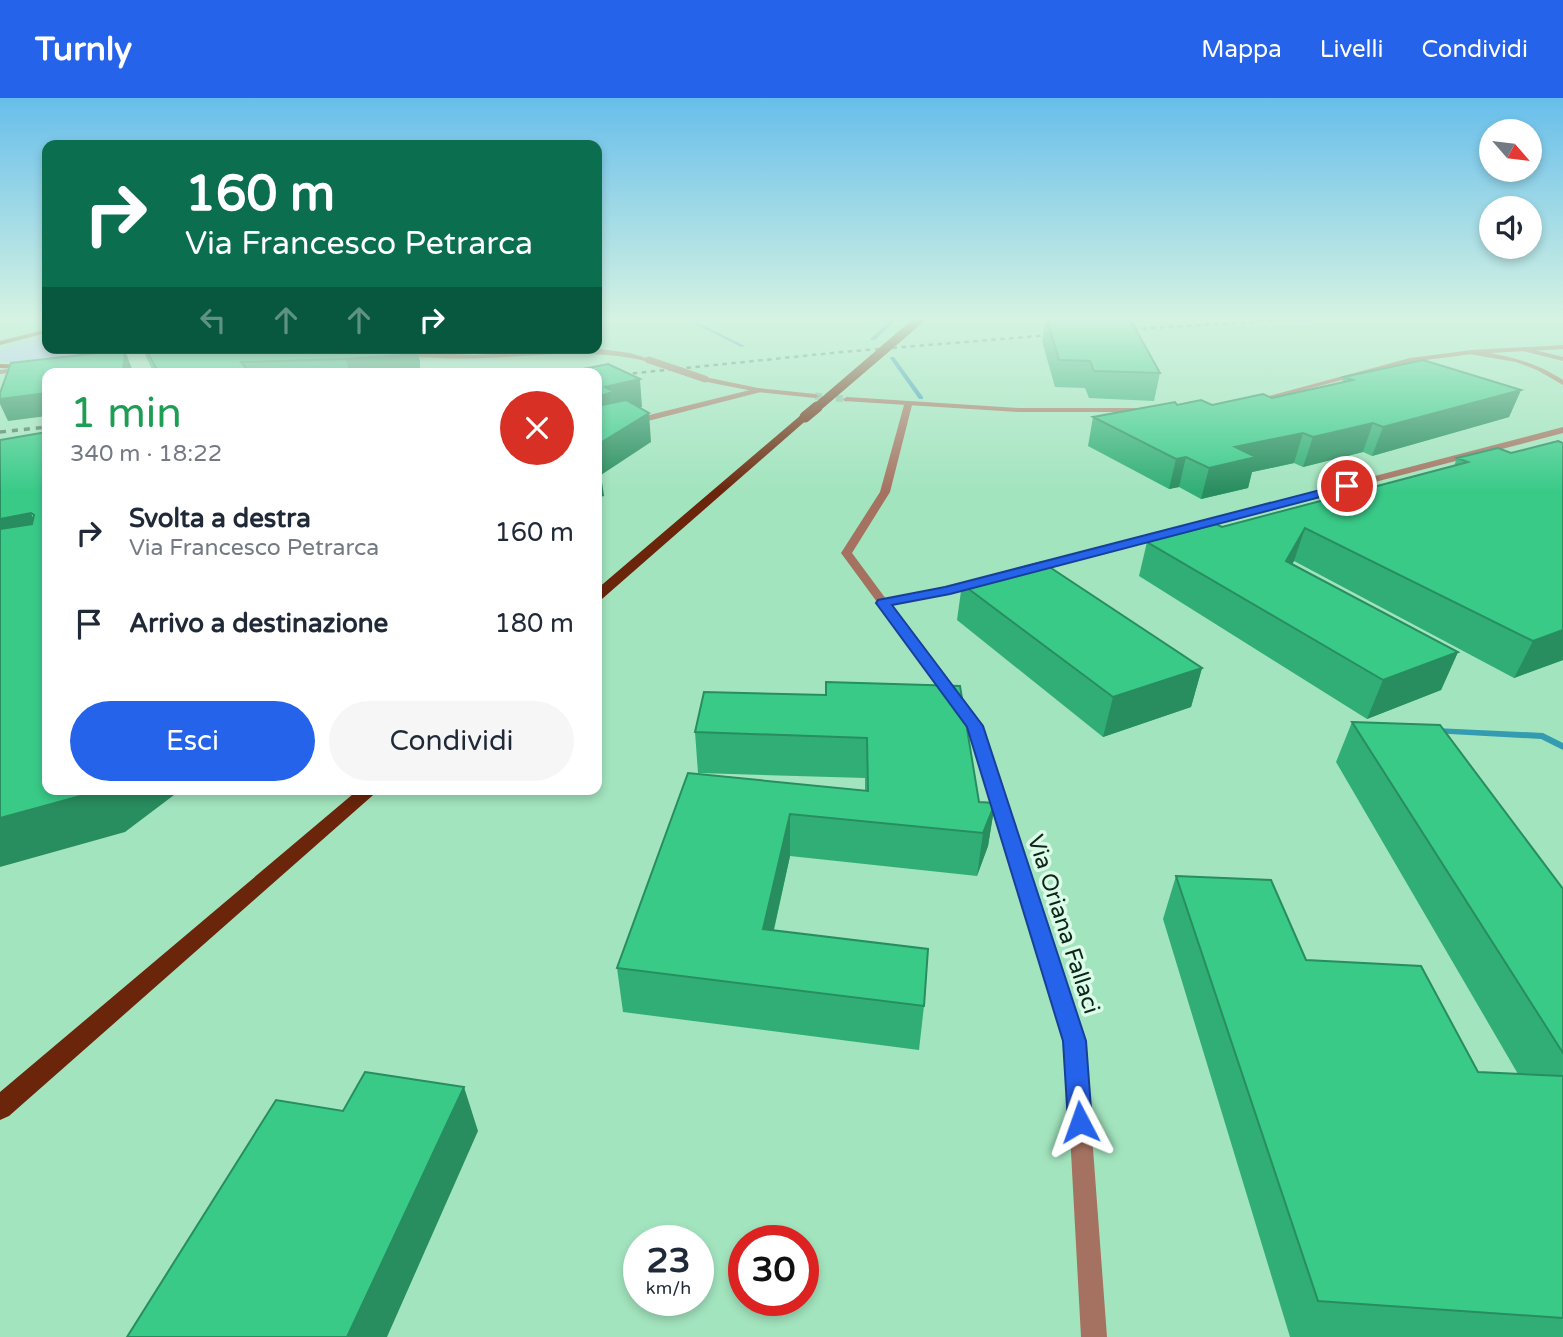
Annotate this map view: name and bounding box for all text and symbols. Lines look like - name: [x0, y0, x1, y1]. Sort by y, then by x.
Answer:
- text: Turnly: [35, 30, 132, 69]
- text: Mappa: [1201, 35, 1282, 64]
- text: Livelli: [1320, 35, 1384, 64]
- text: Condividi: [1422, 35, 1528, 64]
- north arrow: [1479, 119, 1542, 182]
- map controls: [1479, 119, 1542, 259]
- text: 160 m: [185, 165, 335, 224]
- icon: right: [70, 168, 161, 259]
- button: sound: [1479, 196, 1542, 259]
- text: Via Francesco Petrarca: [185, 225, 533, 263]
- icon: left: [194, 301, 232, 339]
- icon: ahead: [267, 301, 305, 339]
- icon: ahead: [340, 301, 378, 339]
- icon: right: [413, 301, 451, 339]
- text: 1 min: [70, 388, 182, 439]
- button: close: [500, 391, 574, 465]
- text: 340 m · 18:22: [70, 440, 222, 468]
- pin: [1317, 456, 1377, 516]
- icon: arrive: [1328, 467, 1366, 505]
- text: Svolta a destra: [129, 503, 311, 534]
- icon: right: [70, 514, 108, 552]
- text: 160 m: [494, 517, 574, 548]
- text: Via Francesco Petrarca: [129, 534, 379, 562]
- icon: arrive: [70, 605, 108, 643]
- text: Arrivo a destinazione: [129, 608, 388, 639]
- text: 180 m: [494, 608, 574, 639]
- button: Esci: [70, 701, 315, 781]
- button: Condividi: [329, 701, 574, 781]
- street label: Via Oriana Fallaci: [1021, 831, 1105, 1017]
- position arrow: [1043, 1085, 1117, 1159]
- speed limit sign: 30: [728, 1225, 819, 1316]
- text: 23: [647, 1240, 690, 1282]
- text: km/h: [646, 1277, 691, 1299]

